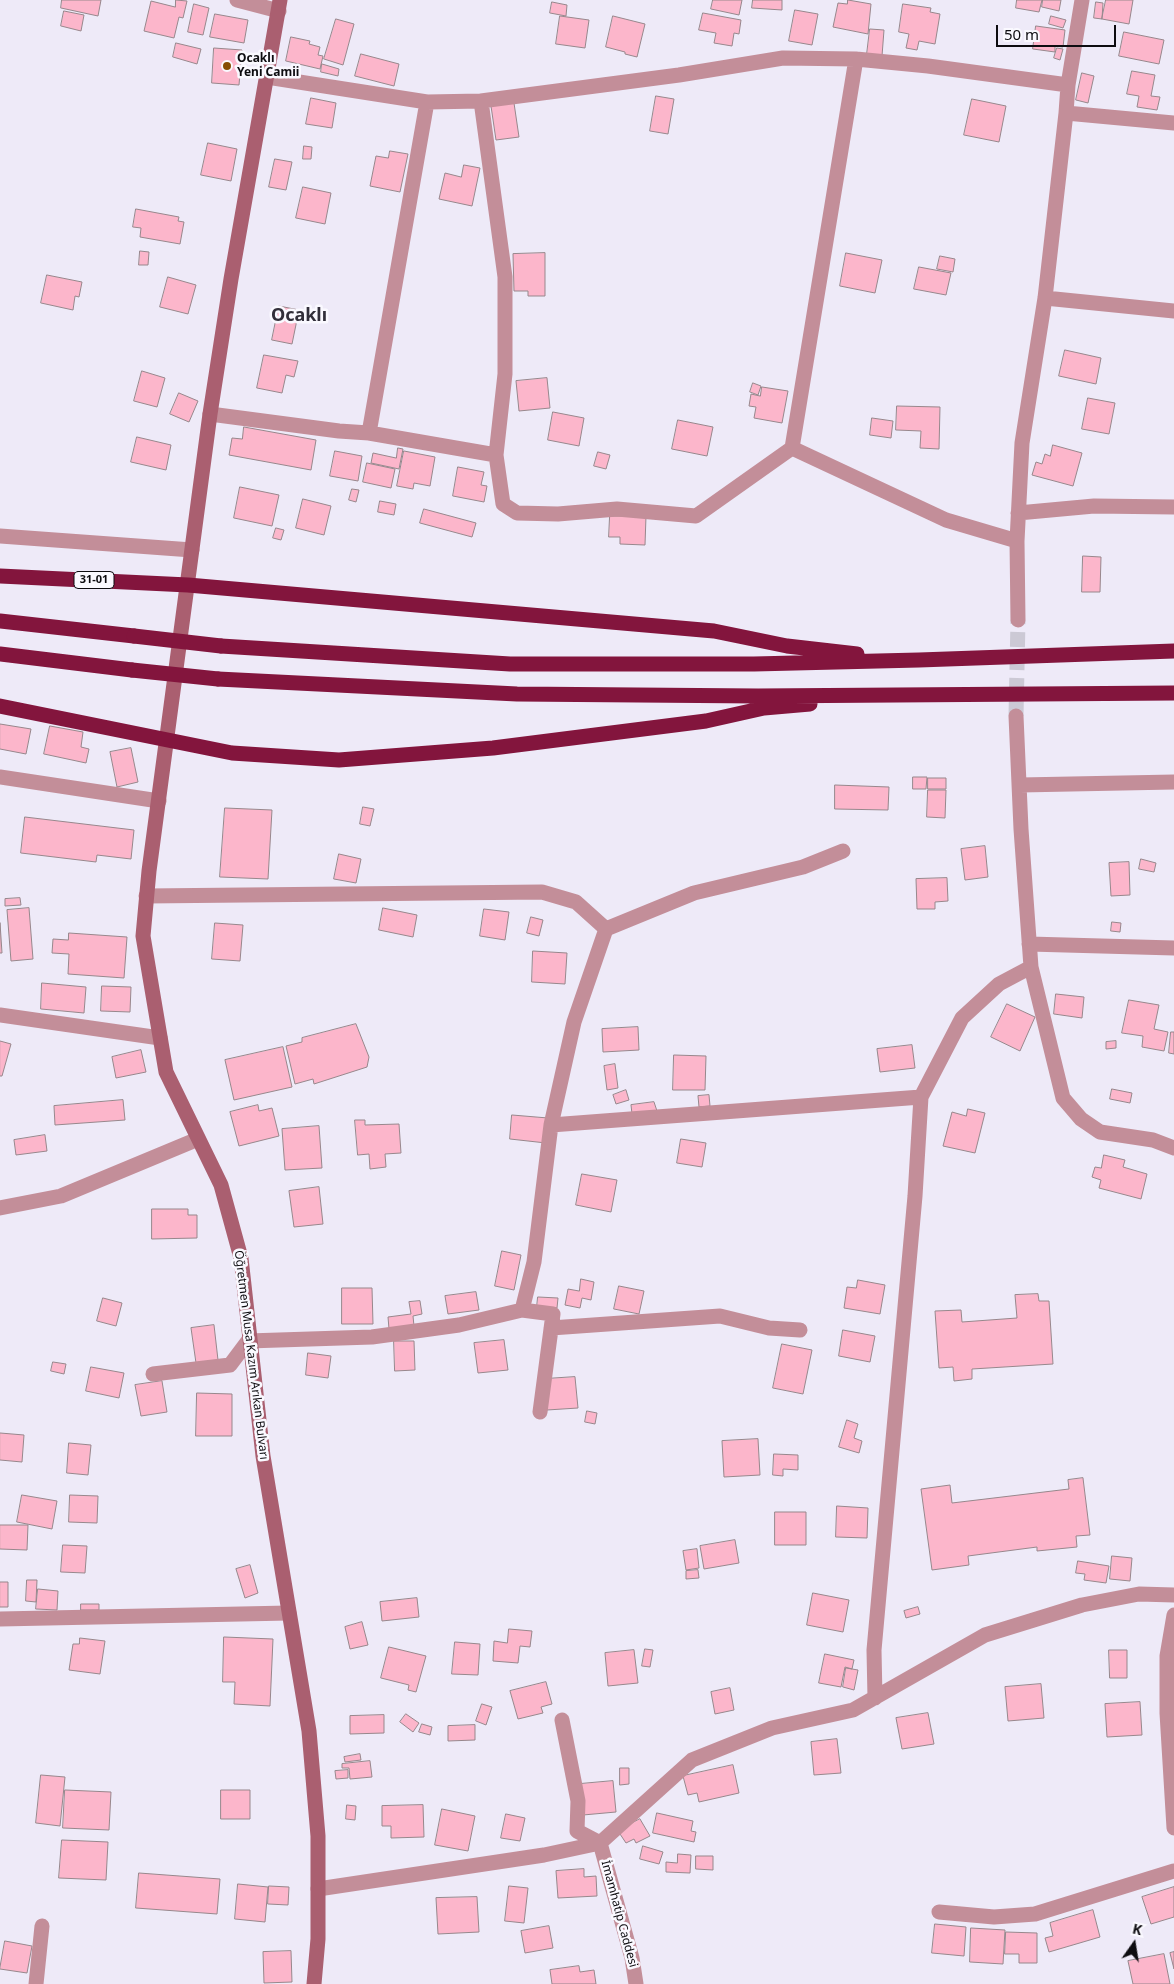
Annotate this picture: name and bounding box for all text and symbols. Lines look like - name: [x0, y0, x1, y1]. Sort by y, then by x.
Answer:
- scale bar: [999, 15, 1119, 47]
- text: 50 m: [1004, 24, 1039, 44]
- place label: Ocaklı Yeni Camii: [237, 52, 299, 80]
- marker: Ocaklı Yeni Camii: [221, 60, 233, 72]
- district label: Ocaklı: [271, 305, 327, 327]
- road number: 31-01: [74, 572, 114, 588]
- street label: Öğretmen Musa Kazım Arıkan Bulvarı: [231, 1250, 271, 1460]
- street label: İmamhatip Caddesi: [598, 1859, 640, 1969]
- north arrow: [1109, 1919, 1159, 1969]
- text: K: [1131, 1919, 1144, 1939]

